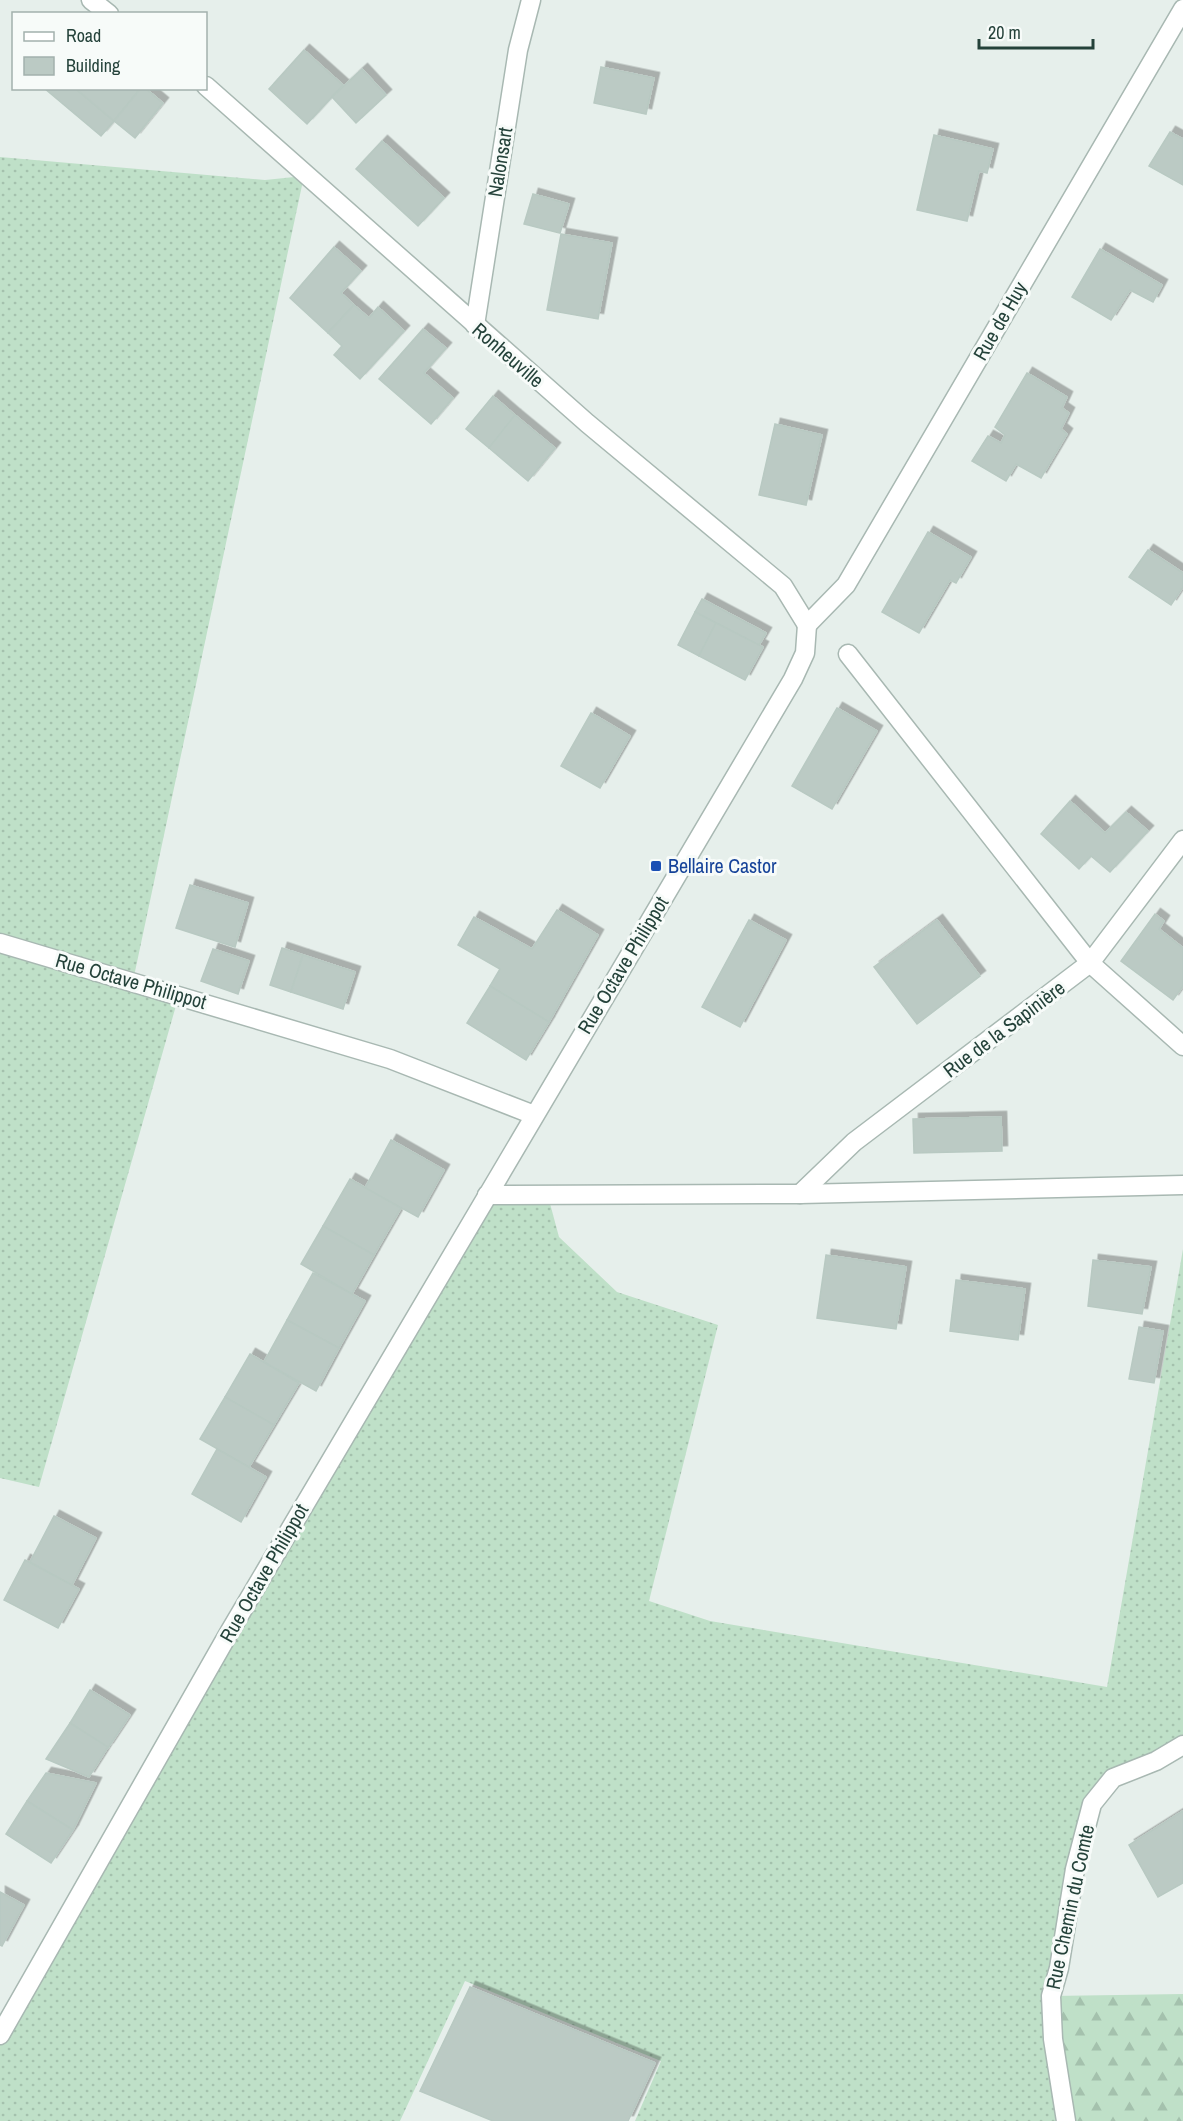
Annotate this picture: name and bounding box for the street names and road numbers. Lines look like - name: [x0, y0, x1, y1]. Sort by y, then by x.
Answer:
- street label: Nalonsart: [481, 125, 518, 199]
- street label: Rue de Huy: [966, 276, 1033, 365]
- street label: Ronheuville: [467, 316, 550, 393]
- street label: Rue Octave Philippot: [571, 891, 675, 1039]
- street label: Rue Octave Philippot: [52, 946, 210, 1015]
- street label: Rue de la Sapinière: [937, 974, 1070, 1083]
- street label: Rue Octave Philippot: [213, 1498, 314, 1647]
- street label: Rue Chemin du Comte: [1039, 1822, 1100, 1992]

